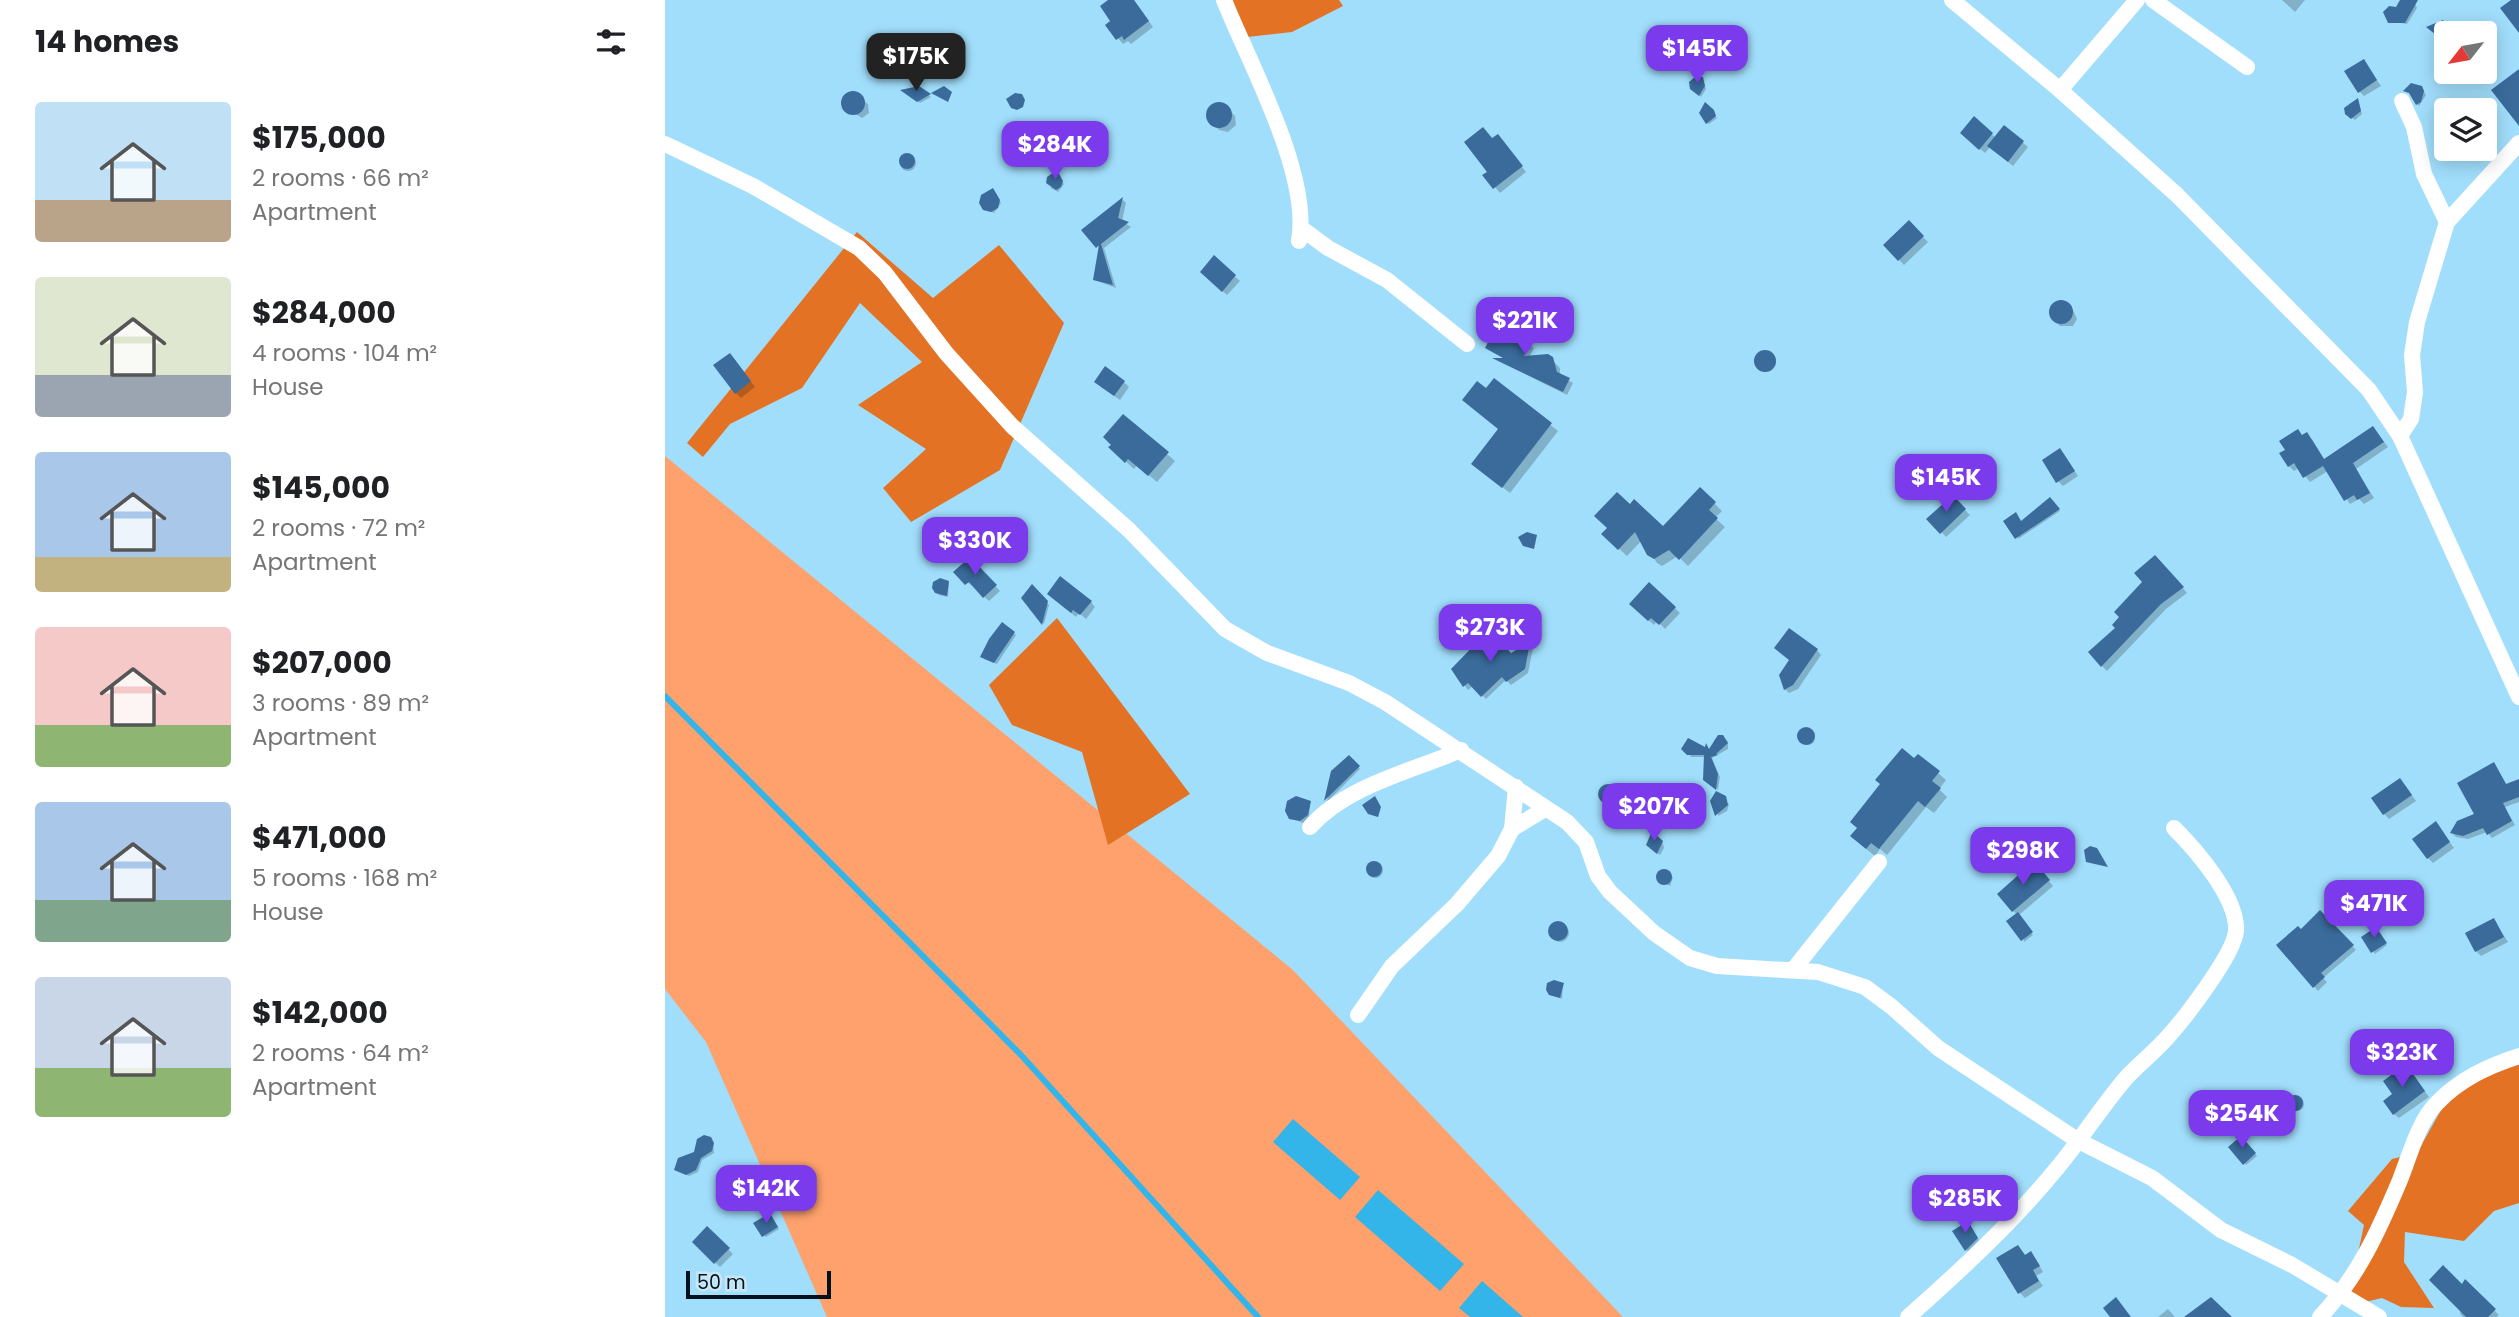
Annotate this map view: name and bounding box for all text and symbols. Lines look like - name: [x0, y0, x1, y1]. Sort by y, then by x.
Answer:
- text: 14 homes: [35, 20, 179, 63]
- north arrow: [2434, 21, 2497, 84]
- map controls: [2434, 21, 2497, 161]
- icon: filters: [592, 23, 630, 61]
- pin: $145K: [1648, 25, 1746, 85]
- text: $145K: [1662, 32, 1732, 64]
- pin: $175K: [867, 34, 965, 93]
- text: $175K: [882, 40, 950, 72]
- button: layers: [2434, 98, 2497, 161]
- text: $175,000: [252, 116, 386, 159]
- pin: $284K: [1006, 122, 1104, 181]
- text: $284K: [1018, 128, 1092, 160]
- icon: home: [91, 130, 175, 214]
- text: 2 rooms · 66 m²: [252, 162, 429, 194]
- text: Apartment: [252, 196, 377, 228]
- text: $284,000: [252, 291, 396, 334]
- pin: $221K: [1476, 298, 1574, 357]
- text: $221K: [1492, 304, 1558, 336]
- icon: home: [91, 305, 175, 389]
- text: 4 rooms · 104 m²: [252, 337, 437, 369]
- text: House: [252, 371, 324, 403]
- pin: $145K: [1897, 454, 1995, 514]
- text: $145K: [1911, 461, 1981, 493]
- text: $145,000: [252, 466, 390, 509]
- icon: home: [91, 480, 175, 564]
- text: 2 rooms · 72 m²: [252, 512, 425, 544]
- pin: $330K: [926, 518, 1024, 577]
- text: $330K: [938, 524, 1012, 556]
- text: Apartment: [252, 546, 377, 578]
- pin: $273K: [1441, 604, 1539, 664]
- text: $273K: [1455, 611, 1525, 643]
- text: $207,000: [252, 641, 392, 684]
- icon: home: [91, 655, 175, 739]
- text: 3 rooms · 89 m²: [252, 687, 429, 719]
- text: Apartment: [252, 721, 377, 753]
- pin: $207K: [1605, 784, 1703, 843]
- text: $207K: [1618, 790, 1690, 822]
- text: $471,000: [252, 816, 387, 859]
- pin: $298K: [1974, 828, 2072, 887]
- icon: home: [91, 830, 175, 914]
- text: $298K: [1986, 834, 2060, 866]
- text: 5 rooms · 168 m²: [252, 862, 437, 894]
- pin: $471K: [2325, 880, 2423, 940]
- text: $471K: [2340, 887, 2408, 919]
- text: House: [252, 896, 324, 928]
- text: $142,000: [252, 991, 388, 1034]
- icon: home: [91, 1005, 175, 1089]
- pin: $323K: [2353, 1030, 2451, 1089]
- text: $323K: [2366, 1036, 2438, 1068]
- text: 2 rooms · 64 m²: [252, 1037, 429, 1069]
- text: Apartment: [252, 1071, 377, 1103]
- pin: $254K: [2193, 1090, 2291, 1150]
- text: $254K: [2205, 1097, 2279, 1129]
- pin: $142K: [717, 1166, 815, 1225]
- text: $142K: [732, 1172, 800, 1204]
- pin: $285K: [1916, 1176, 2014, 1235]
- text: $285K: [1928, 1182, 2002, 1214]
- scale bar: [686, 1268, 831, 1300]
- text: 50 m: [697, 1269, 746, 1296]

